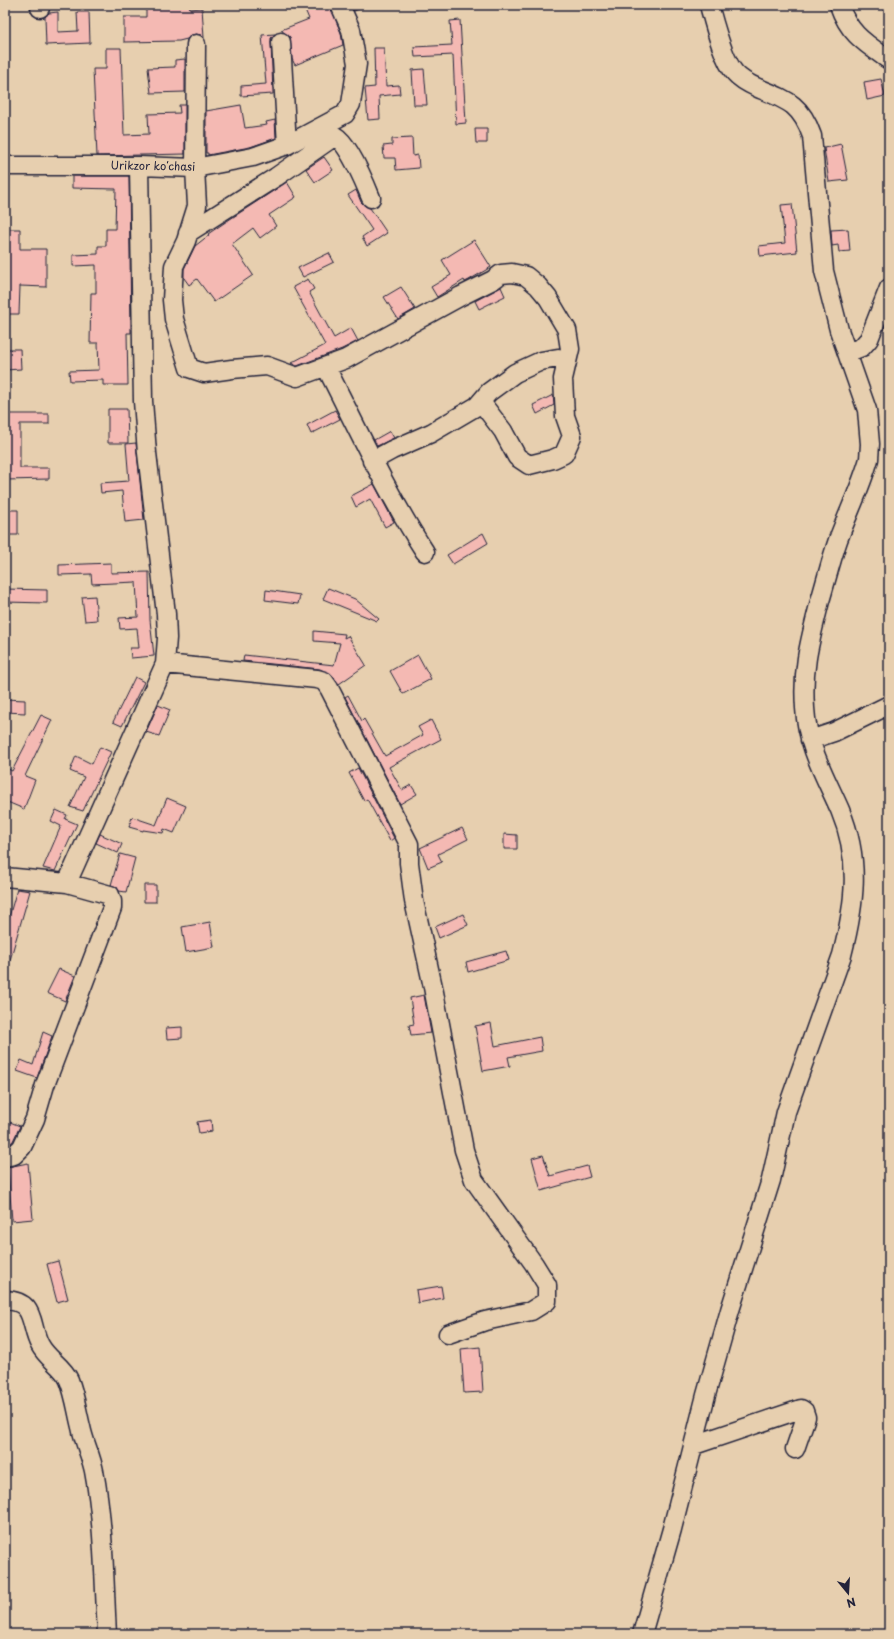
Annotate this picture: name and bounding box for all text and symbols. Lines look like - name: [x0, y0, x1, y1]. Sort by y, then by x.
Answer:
- street label: Urikzor koʻchasi: [110, 156, 196, 175]
- north arrow: [828, 1573, 868, 1613]
- text: N: [844, 1594, 858, 1613]

